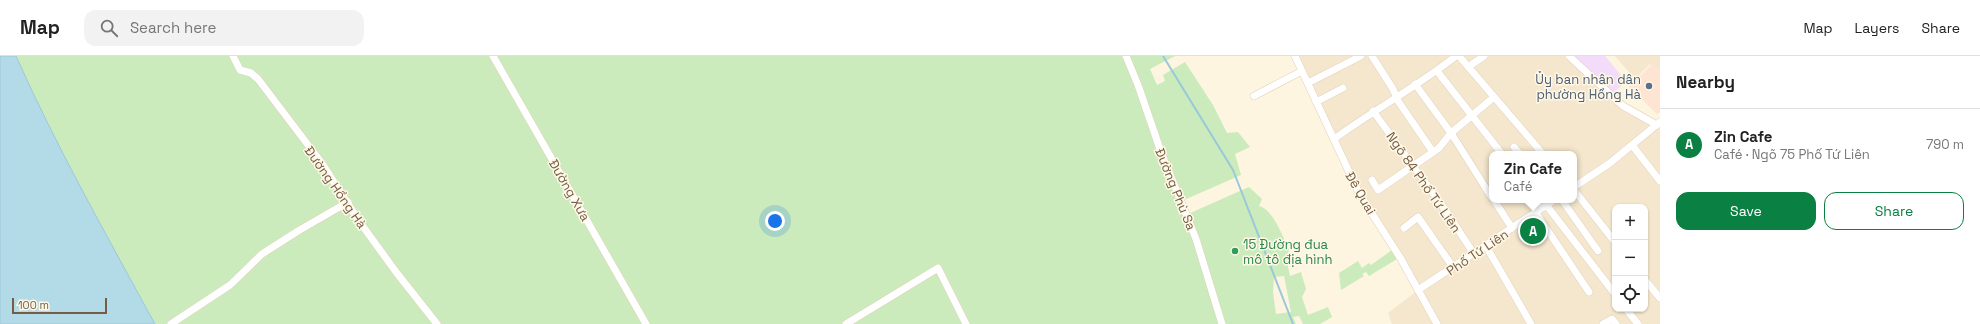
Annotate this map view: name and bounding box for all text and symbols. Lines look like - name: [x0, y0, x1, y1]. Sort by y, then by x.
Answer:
- search box: [84, 10, 364, 46]
- text: Map: [20, 15, 60, 40]
- icon: search: [98, 17, 120, 39]
- text: Search here: [130, 18, 216, 37]
- text: Map: [1803, 19, 1833, 37]
- text: Layers: [1855, 19, 1899, 37]
- text: Share: [1921, 19, 1960, 37]
- place label: Ủy ban nhân dân phường Hồng Hà: [1535, 71, 1642, 103]
- text: Nearby: [1676, 71, 1735, 93]
- marker: Ủy ban nhân dân phường Hồng Hà: [1644, 81, 1654, 91]
- text: Zin Cafe: [1714, 127, 1772, 146]
- street label: Ngõ 84 Phố Tứ Liên: [1382, 129, 1465, 236]
- text: A: [1685, 136, 1693, 153]
- text: 790 m: [1926, 136, 1964, 153]
- street label: Đường Hồng Hà: [301, 143, 371, 232]
- street label: Đường Phù Sa: [1151, 146, 1200, 233]
- text: Café · Ngõ 75 Phố Tứ Liên: [1714, 146, 1870, 163]
- popup: [1489, 151, 1577, 203]
- street label: Đường Xưa: [545, 156, 594, 225]
- text: Zin Cafe: [1504, 159, 1562, 178]
- street label: Đê Quai: [1341, 169, 1380, 218]
- text: Café: [1504, 178, 1532, 195]
- button: Save: [1676, 192, 1816, 230]
- button: Share: [1824, 192, 1964, 230]
- map controls: [1612, 204, 1648, 312]
- button: +: [1612, 204, 1648, 240]
- your location: [765, 211, 785, 231]
- pin: A: [1520, 216, 1546, 246]
- street label: Phố Tứ Liên: [1443, 225, 1512, 279]
- place label: 15 Đường đua mô tô địa hình: [1243, 236, 1332, 268]
- button: −: [1612, 240, 1648, 276]
- marker: 15 Đường đua mô tô địa hình: [1230, 246, 1240, 256]
- button: locate: [1612, 276, 1648, 312]
- scale bar: [12, 296, 107, 315]
- text: 100 m: [18, 298, 49, 312]

